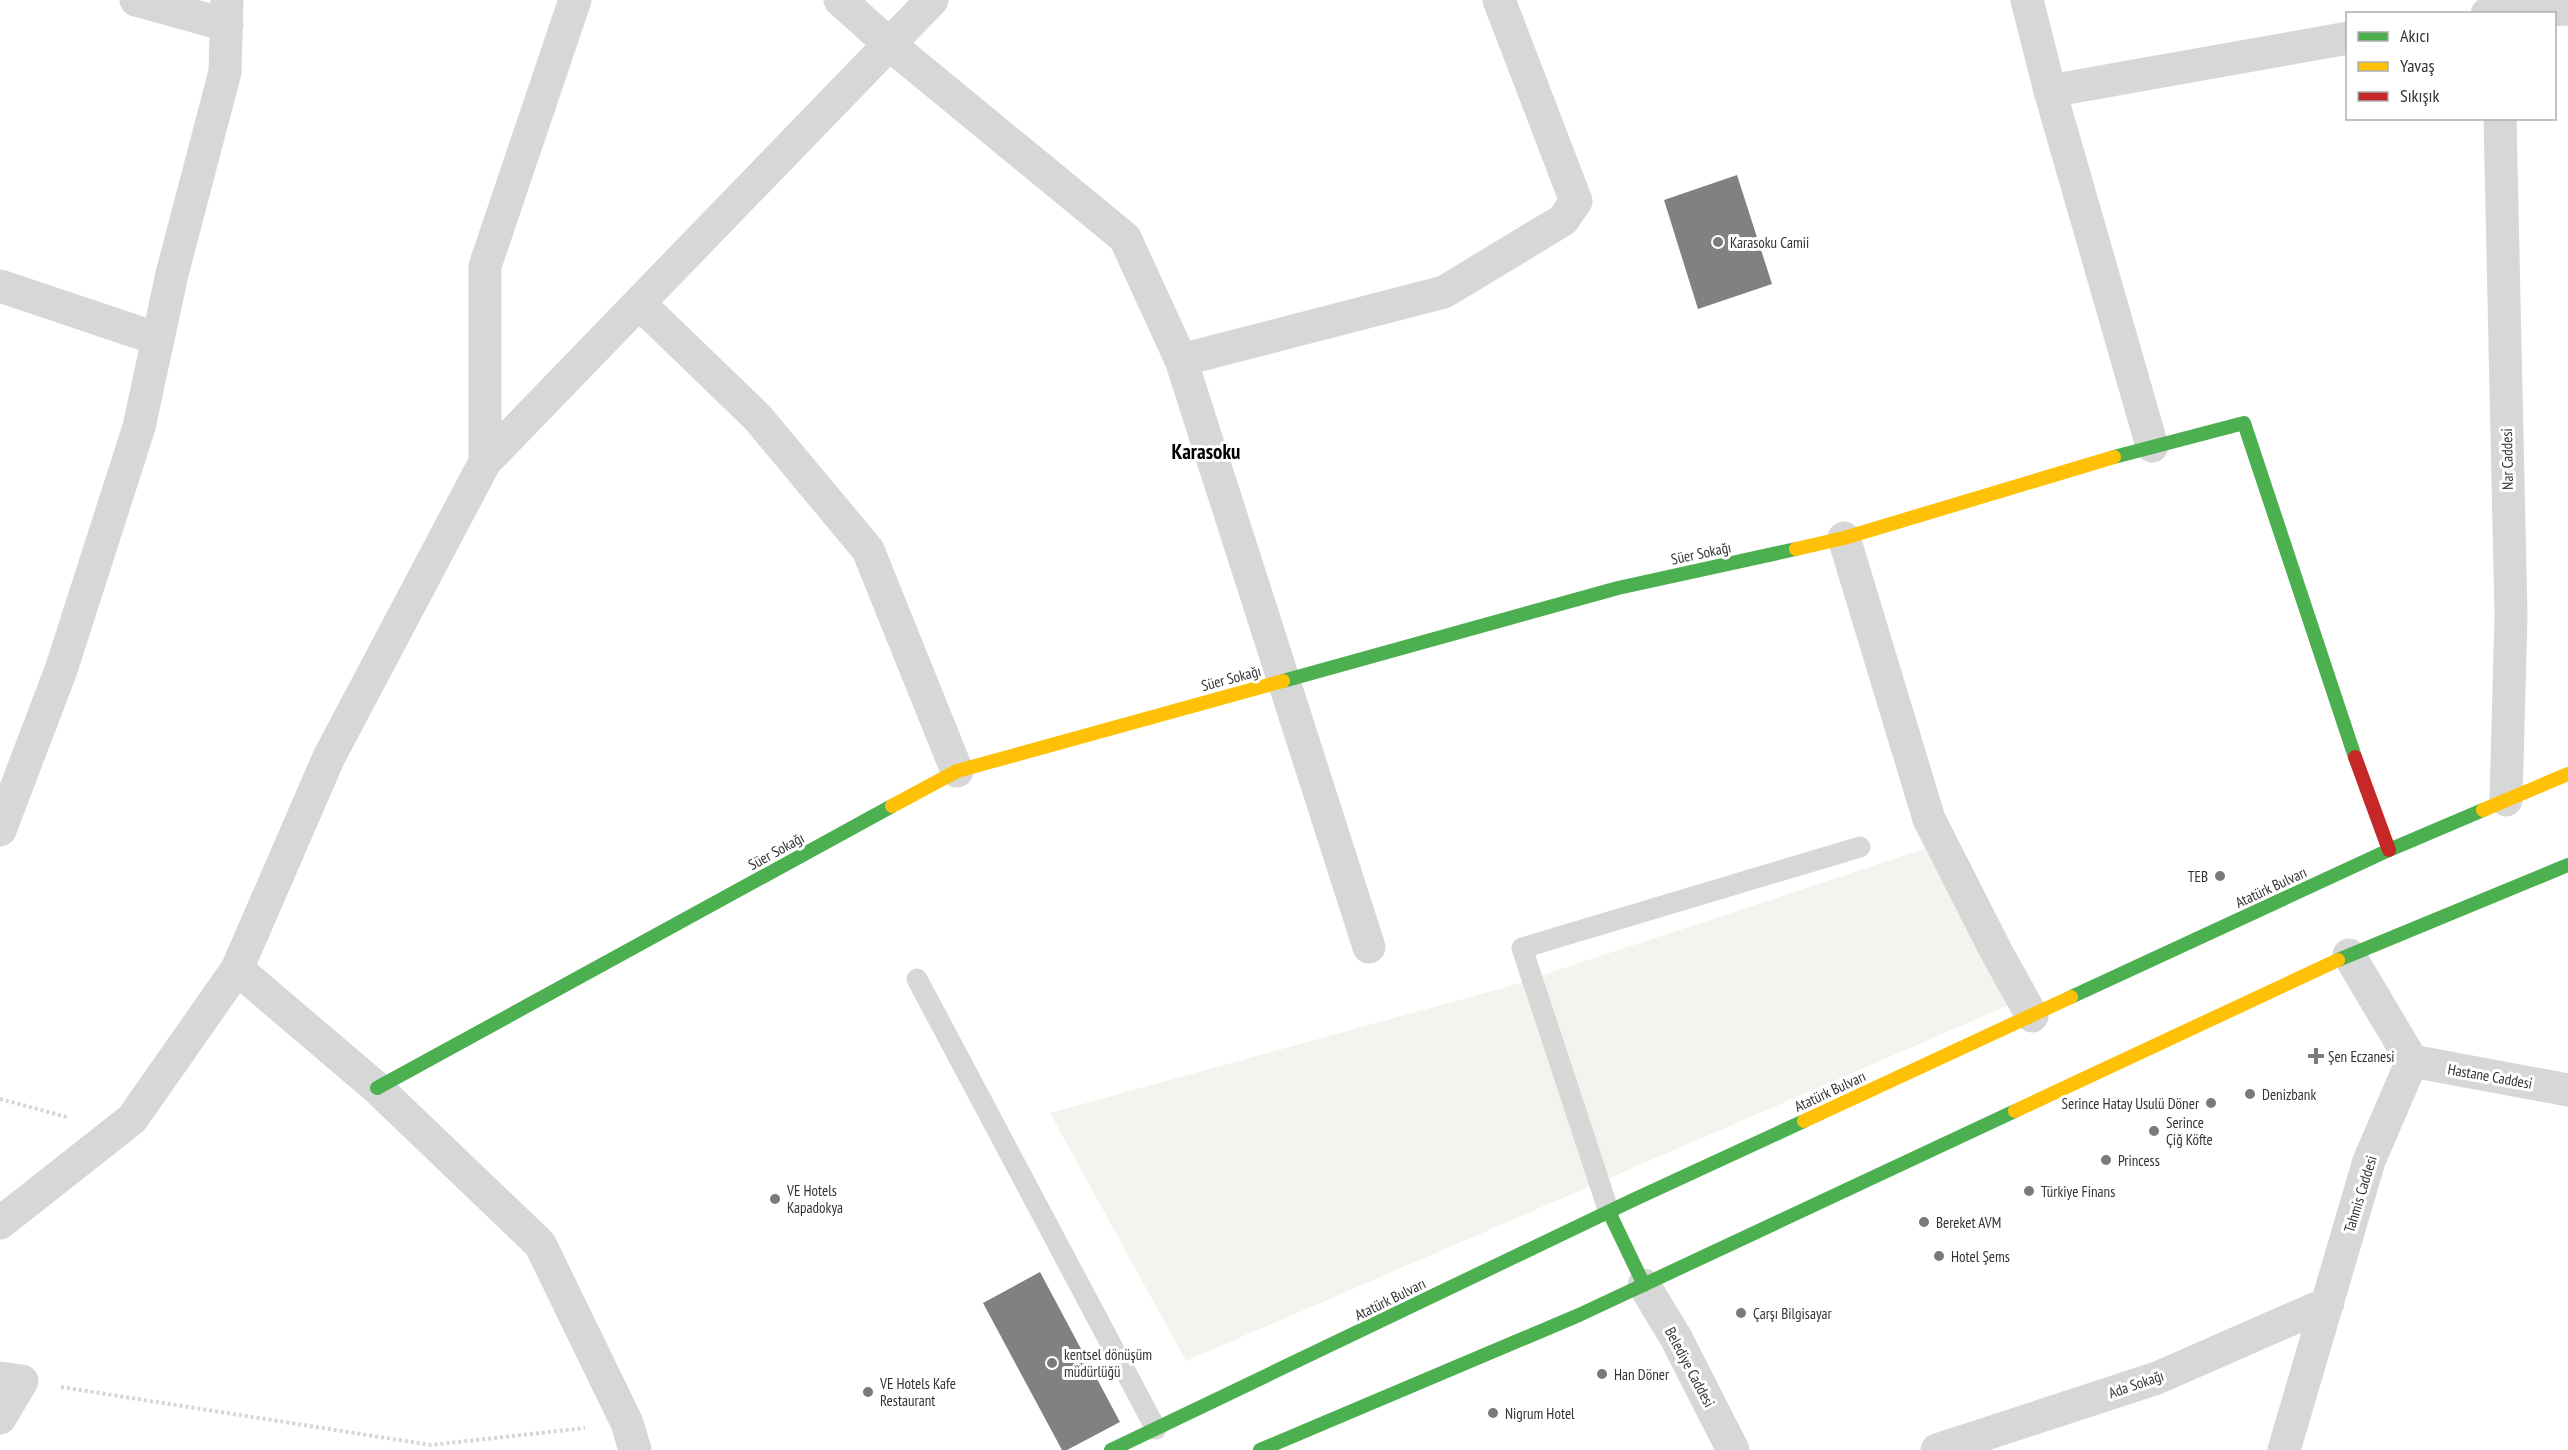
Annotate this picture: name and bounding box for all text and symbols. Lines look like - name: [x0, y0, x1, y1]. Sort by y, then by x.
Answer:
- legend: [2346, 12, 2556, 120]
- text: Akıcı: [2400, 24, 2430, 47]
- text: Yavaş: [2400, 54, 2435, 77]
- text: Sıkışık: [2400, 84, 2439, 107]
- place label: Karasoku Camii: [1730, 233, 1809, 252]
- marker: Karasoku Camii: [1711, 235, 1725, 249]
- street label: Nar Caddesi: [2497, 428, 2517, 490]
- district label: Karasoku: [1172, 438, 1240, 465]
- street label: Süer Sokağı: [1669, 537, 1733, 569]
- street label: Süer Sokağı: [1199, 661, 1263, 695]
- street label: Süer Sokağı: [745, 828, 807, 874]
- street label: Atatürk Bulvarı: [2232, 862, 2310, 912]
- place label: TEB: [2188, 867, 2208, 886]
- marker: TEB: [2213, 869, 2227, 883]
- place label: Şen Eczanesi: [2328, 1047, 2394, 1066]
- marker: Şen Eczanesi: [2309, 1049, 2323, 1063]
- street label: Hastane Caddesi: [2446, 1059, 2534, 1093]
- street label: Atatürk Bulvarı: [1791, 1066, 1869, 1116]
- place label: Denizbank: [2262, 1085, 2316, 1104]
- marker: Denizbank: [2243, 1087, 2257, 1101]
- place label: Serince Hatay Usulü Döner: [2062, 1094, 2200, 1113]
- marker: Serince Hatay Usulü Döner: [2204, 1096, 2218, 1110]
- place label: Serince Çiğ Köfte: [2166, 1113, 2213, 1149]
- marker: Serince Çiğ Köfte: [2147, 1124, 2161, 1138]
- place label: Princess: [2118, 1151, 2160, 1170]
- marker: Princess: [2099, 1153, 2113, 1167]
- street label: Tahmis Caddesi: [2339, 1153, 2381, 1235]
- place label: VE Hotels Kapadokya: [786, 1181, 843, 1217]
- place label: Türkiye Finans: [2041, 1182, 2115, 1201]
- marker: Türkiye Finans: [2022, 1184, 2036, 1198]
- marker: VE Hotels Kapadokya: [768, 1192, 782, 1206]
- place label: Bereket AVM: [1936, 1213, 2001, 1232]
- marker: Bereket AVM: [1917, 1215, 1931, 1229]
- place label: Hotel Şems: [1951, 1247, 2010, 1266]
- marker: Hotel Şems: [1932, 1249, 1946, 1263]
- street label: Atatürk Bulvarı: [1351, 1274, 1429, 1324]
- place label: Çarşı Bilgisayar: [1753, 1304, 1833, 1323]
- marker: Çarşı Bilgisayar: [1734, 1306, 1748, 1320]
- street label: Belediye Caddesi: [1661, 1324, 1719, 1410]
- place label: kentsel dönüşüm müdürlüğü: [1064, 1345, 1152, 1381]
- marker: kentsel dönüşüm müdürlüğü: [1045, 1356, 1059, 1370]
- place label: Han Döner: [1614, 1365, 1670, 1384]
- street label: Ada Sokağı: [2106, 1366, 2166, 1402]
- marker: Han Döner: [1595, 1367, 1609, 1381]
- place label: VE Hotels Kafe Restaurant: [879, 1374, 956, 1410]
- marker: VE Hotels Kafe Restaurant: [861, 1385, 875, 1399]
- place label: Nigrum Hotel: [1505, 1404, 1575, 1423]
- marker: Nigrum Hotel: [1486, 1406, 1500, 1420]

